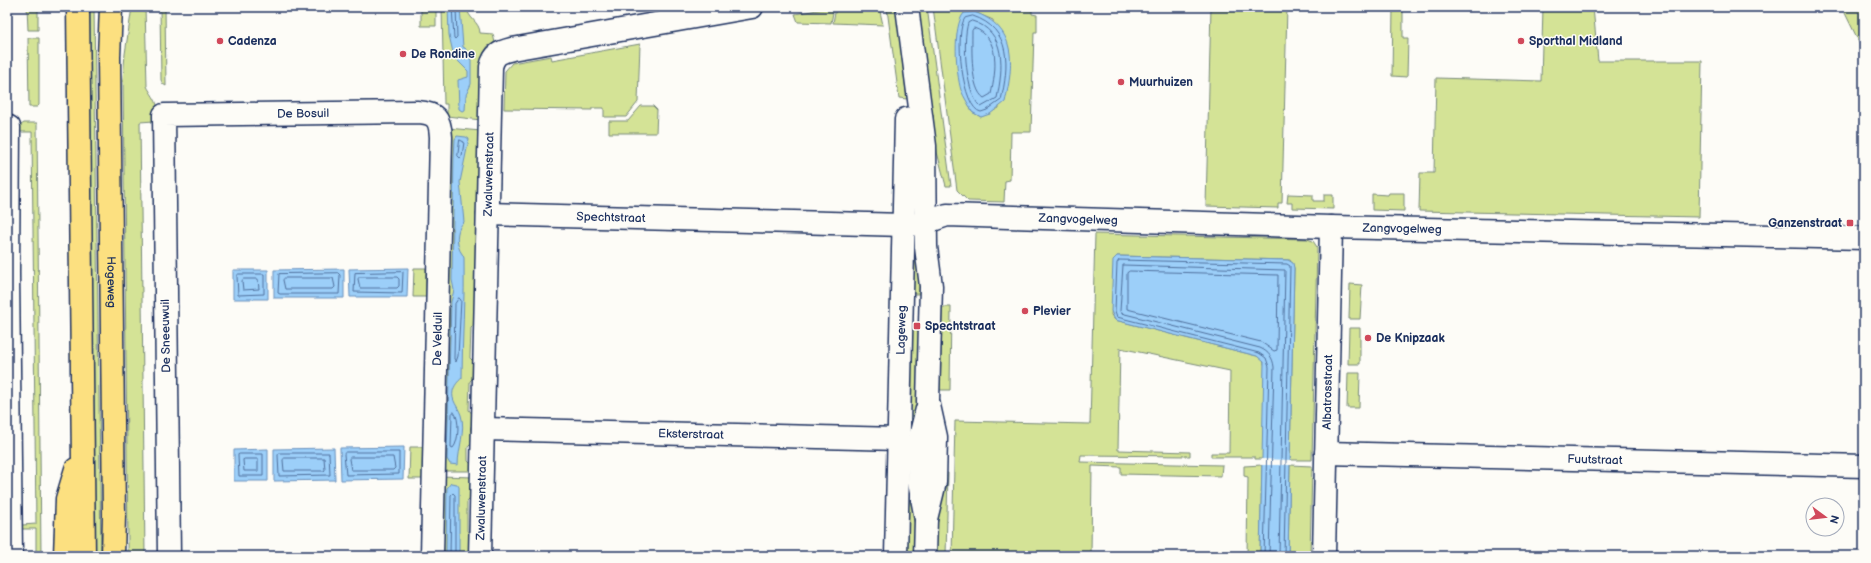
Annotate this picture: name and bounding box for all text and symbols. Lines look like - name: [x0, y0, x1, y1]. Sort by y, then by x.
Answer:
- place label: Cadenza: [228, 34, 277, 49]
- place label: Sporthal Midland: [1529, 34, 1623, 49]
- marker: Cadenza: [215, 36, 225, 46]
- marker: Sporthal Midland: [1516, 36, 1526, 46]
- place label: De Rondine: [411, 47, 475, 62]
- marker: De Rondine: [398, 49, 408, 59]
- place label: Muurhuizen: [1129, 75, 1193, 90]
- marker: Muurhuizen: [1116, 77, 1126, 87]
- street label: De Bosuil: [277, 106, 329, 121]
- street label: Zwaluwenstraat: [480, 131, 497, 217]
- street label: Spechtstraat: [576, 209, 646, 226]
- street label: Zangvogelweg: [1037, 210, 1118, 228]
- place label: Ganzenstraat: [1768, 216, 1842, 231]
- marker: Ganzenstraat: [1845, 218, 1855, 228]
- street label: Zangvogelweg: [1361, 220, 1442, 237]
- street label: Hogeweg: [104, 256, 119, 308]
- street label: De Sneeuwuil: [158, 299, 174, 373]
- place label: Plevier: [1033, 304, 1071, 319]
- street label: Lageweg: [893, 305, 909, 355]
- marker: Plevier: [1020, 306, 1030, 316]
- street label: De Velduil: [430, 312, 446, 366]
- place label: Spechtstraat: [925, 319, 995, 334]
- marker: Spechtstraat: [912, 321, 922, 331]
- place label: De Knipzaak: [1376, 331, 1445, 346]
- marker: De Knipzaak: [1363, 333, 1373, 343]
- street label: Albatrosstraat: [1319, 354, 1336, 430]
- street label: Eksterstraat: [658, 426, 724, 442]
- street label: Fuutstraat: [1567, 451, 1623, 468]
- street label: Zwaluwenstraat: [473, 455, 490, 541]
- north arrow: [1805, 497, 1845, 537]
- text: N: [1827, 514, 1842, 525]

